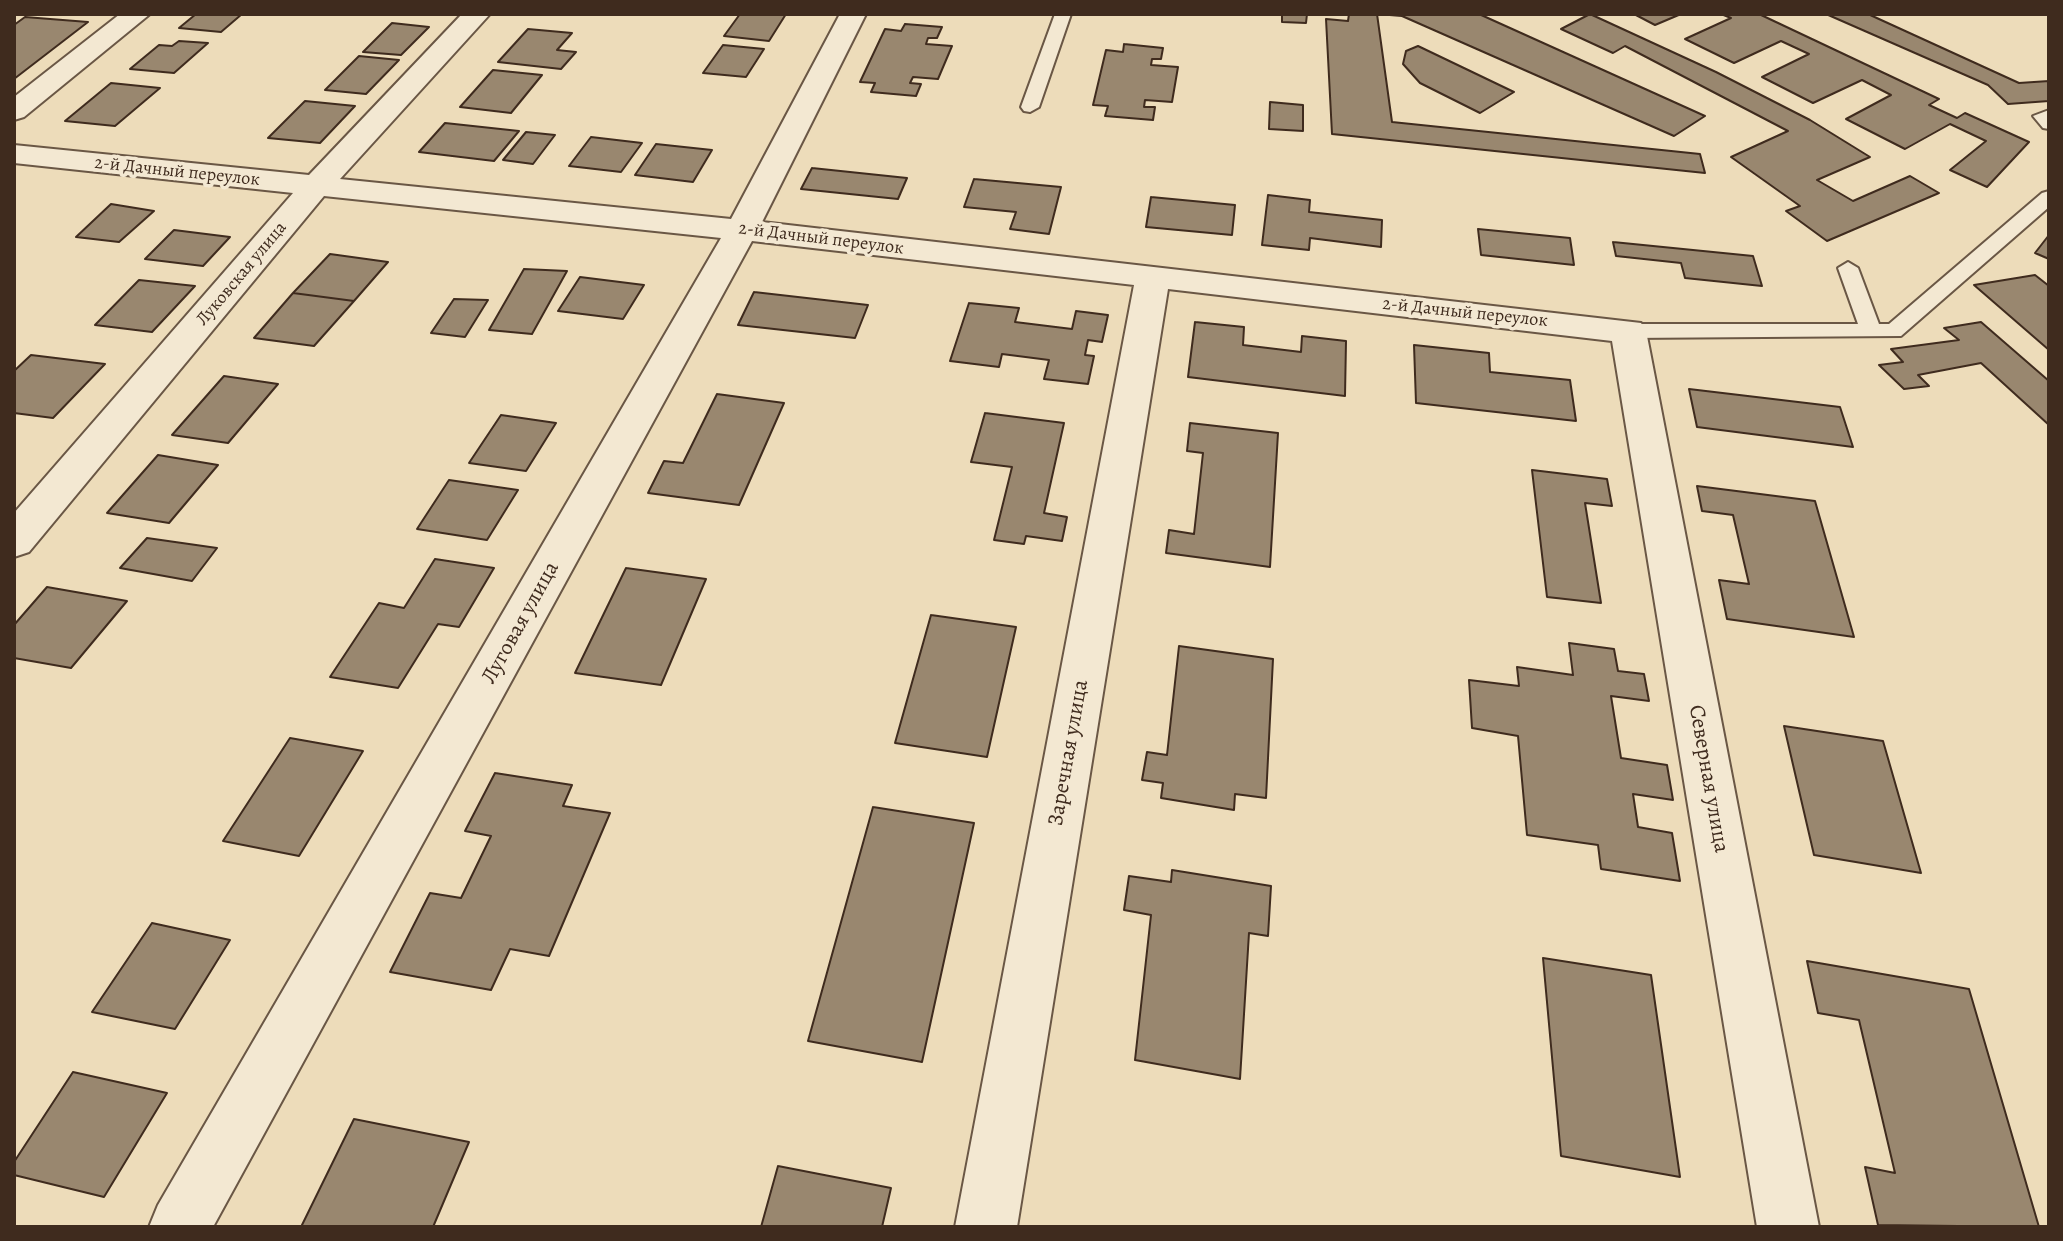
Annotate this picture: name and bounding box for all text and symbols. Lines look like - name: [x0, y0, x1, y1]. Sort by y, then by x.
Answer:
- street label: 2-й Дачный переулок: [93, 153, 261, 191]
- street label: Луковская улица: [192, 218, 292, 330]
- street label: 2-й Дачный переулок: [737, 218, 905, 260]
- street label: 2-й Дачный переулок: [1381, 294, 1549, 332]
- street label: Луговая улица: [477, 557, 565, 689]
- street label: Заречная улица: [1043, 678, 1095, 828]
- street label: Северная улица: [1682, 703, 1734, 855]

